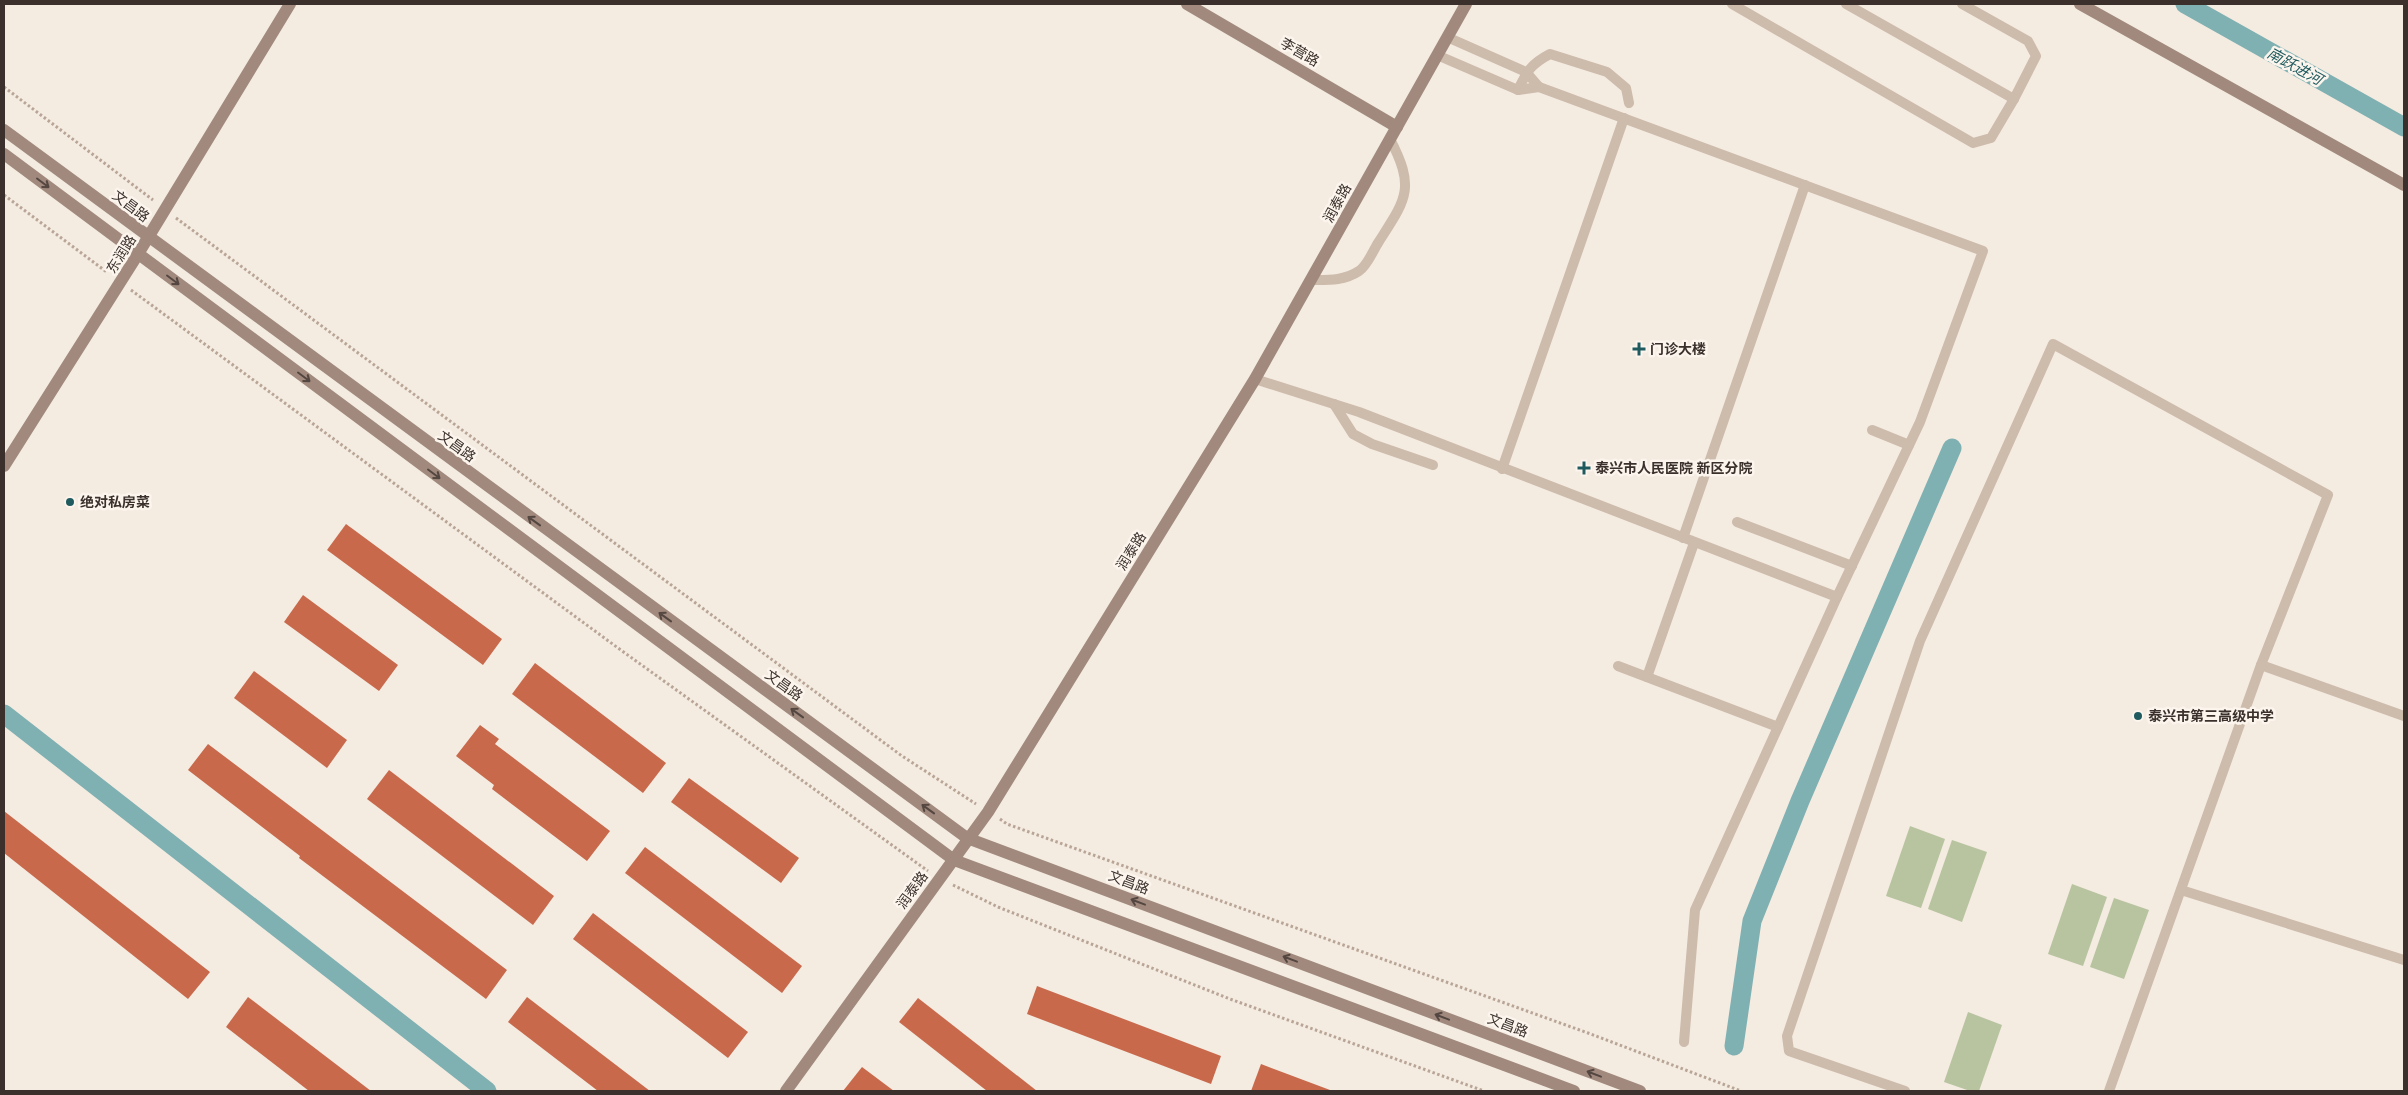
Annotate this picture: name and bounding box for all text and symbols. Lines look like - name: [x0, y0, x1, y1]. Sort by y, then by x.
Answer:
- street label: 李营路: [1277, 34, 1323, 70]
- water label: 南跃进河: [2264, 43, 2328, 90]
- one-way arrow: [36, 178, 49, 189]
- street label: 润泰路: [1319, 180, 1355, 226]
- street label: 文昌路: [109, 186, 153, 226]
- street label: 东润路: [102, 231, 140, 277]
- one-way arrow: [166, 275, 179, 286]
- place label: 门诊大楼: [1650, 340, 1706, 358]
- marker: 门诊大楼: [1632, 342, 1646, 356]
- one-way arrow: [297, 372, 310, 383]
- street label: 文昌路: [435, 426, 479, 466]
- place label: 泰兴市人民医院 新区分院: [1595, 459, 1753, 477]
- marker: 泰兴市人民医院 新区分院: [1577, 461, 1591, 475]
- one-way arrow: [427, 469, 441, 479]
- place label: 绝对私房菜: [80, 493, 150, 511]
- marker: 绝对私房菜: [64, 496, 76, 508]
- one-way arrow: [527, 516, 541, 526]
- street label: 润泰路: [1112, 528, 1150, 574]
- one-way arrow: [658, 612, 672, 622]
- street label: 文昌路: [762, 665, 806, 705]
- place label: 泰兴市第三高级中学: [2148, 707, 2274, 725]
- one-way arrow: [790, 708, 804, 718]
- marker: 泰兴市第三高级中学: [2132, 710, 2144, 722]
- one-way arrow: [921, 804, 935, 814]
- street label: 文昌路: [1106, 866, 1152, 898]
- street label: 润泰路: [892, 868, 932, 912]
- one-way arrow: [1131, 897, 1146, 906]
- one-way arrow: [1283, 954, 1298, 964]
- street label: 文昌路: [1485, 1009, 1531, 1041]
- one-way arrow: [1435, 1012, 1450, 1021]
- one-way arrow: [1587, 1069, 1603, 1078]

